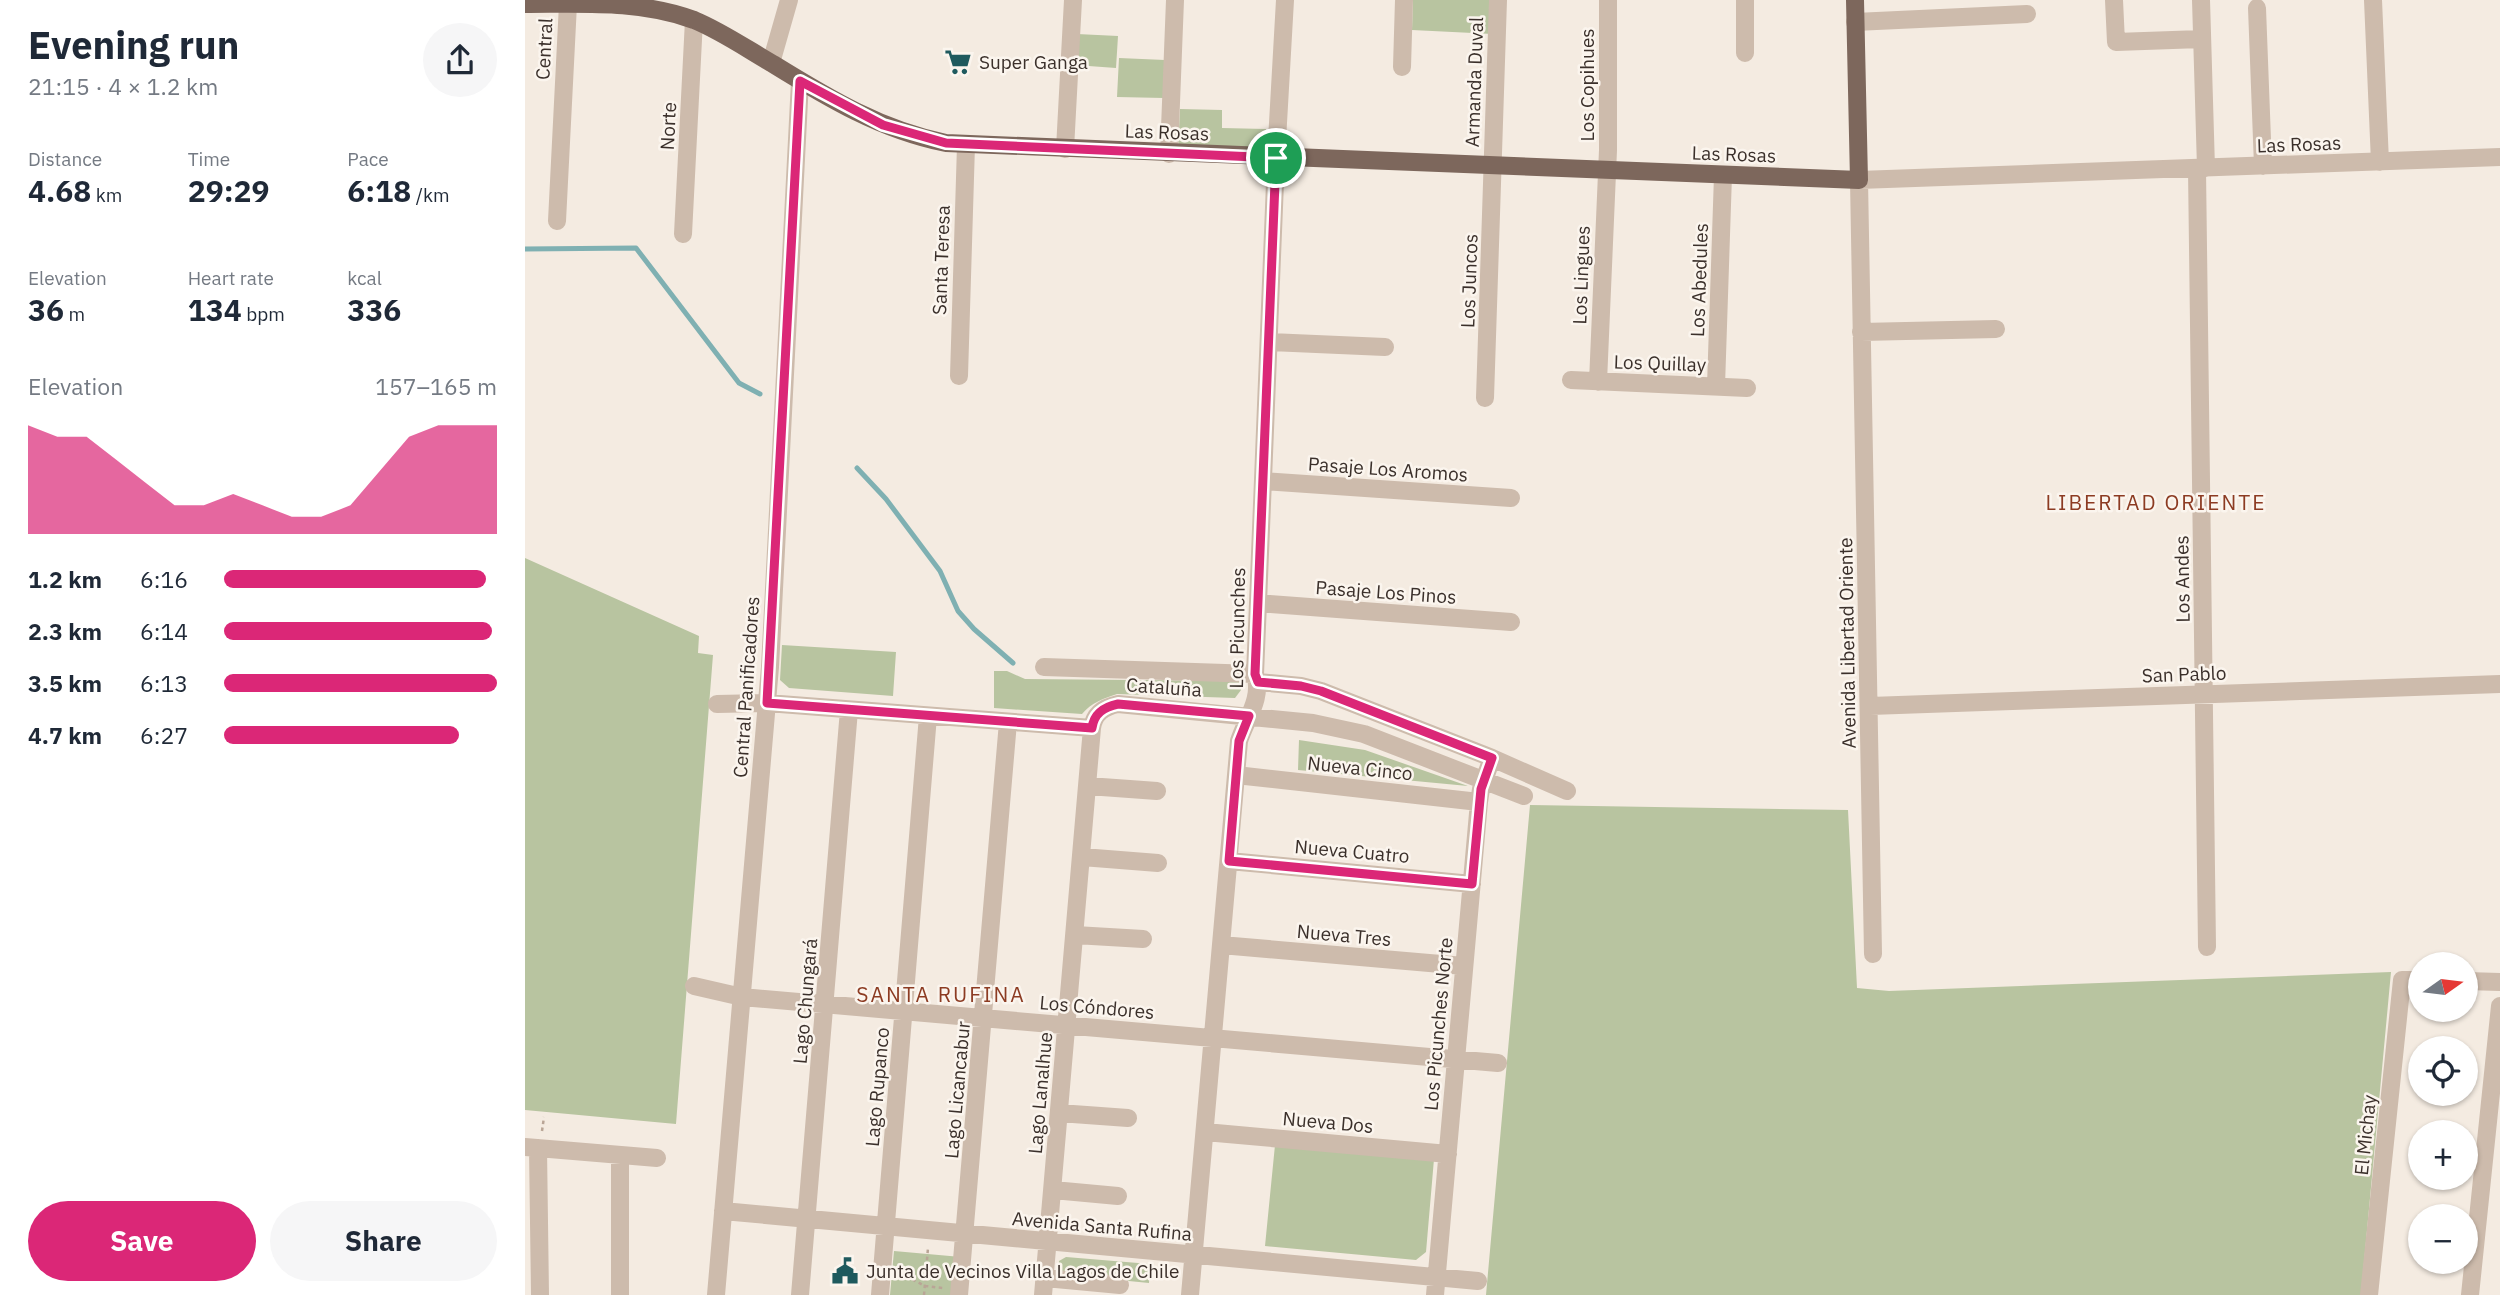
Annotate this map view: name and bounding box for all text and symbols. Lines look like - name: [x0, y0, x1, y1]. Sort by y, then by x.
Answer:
- street label: Armanda Duval: [1460, 16, 1488, 148]
- street label: Central: [530, 17, 558, 81]
- text: Evening run: [28, 20, 239, 69]
- button: share: [423, 23, 497, 97]
- street label: Los Copihues: [1575, 28, 1599, 142]
- supermarket icon: Super Ganga: [943, 47, 973, 77]
- place label: Super Ganga: [979, 50, 1088, 74]
- text: 21:15 · 4 × 1.2 km: [28, 71, 218, 101]
- street label: Norte: [655, 101, 681, 151]
- street label: Las Rosas: [1124, 119, 1210, 145]
- pin: [1246, 128, 1306, 188]
- street label: Las Rosas: [2256, 131, 2342, 157]
- icon: arrive: [1257, 139, 1295, 177]
- street label: Las Rosas: [1691, 141, 1777, 167]
- text: Distance: [28, 147, 102, 171]
- text: Time: [188, 147, 230, 171]
- text: Pace: [347, 147, 389, 171]
- text: 4.68: [28, 171, 91, 210]
- text: 29:29: [188, 171, 270, 210]
- text: 6:18: [347, 171, 411, 210]
- text: km: [91, 183, 122, 207]
- text: /km: [411, 183, 450, 207]
- street label: Santa Teresa: [927, 205, 955, 315]
- street label: Los Abedules: [1685, 223, 1713, 337]
- street label: Los Lingues: [1567, 225, 1595, 325]
- street label: Los Juncos: [1455, 233, 1483, 329]
- text: Elevation: [28, 266, 107, 290]
- text: Heart rate: [188, 266, 274, 290]
- text: kcal: [347, 266, 382, 290]
- text: 36: [28, 290, 64, 329]
- text: 134: [188, 290, 242, 329]
- text: 336: [347, 290, 401, 329]
- text: m: [64, 302, 85, 326]
- text: bpm: [242, 302, 285, 326]
- street label: Los Quillay: [1613, 349, 1707, 377]
- text: Elevation: [28, 371, 123, 401]
- text: 157–165 m: [375, 371, 497, 401]
- street label: Pasaje Los Aromos: [1307, 451, 1469, 487]
- district label: LIBERTAD ORIENTE: [2045, 488, 2267, 516]
- street label: Los Andes: [2169, 535, 2195, 623]
- street label: Avenida Libertad Oriente: [1833, 537, 1861, 749]
- text: 1.2 km: [28, 564, 102, 594]
- text: 6:16: [140, 564, 188, 594]
- street label: Los Picunches: [1224, 567, 1250, 689]
- street label: Pasaje Los Pinos: [1315, 575, 1457, 609]
- street label: Central Panificadores: [728, 595, 764, 779]
- text: 2.3 km: [28, 616, 102, 646]
- text: 6:14: [140, 616, 188, 646]
- street label: San Pablo: [2141, 661, 2227, 687]
- text: 3.5 km: [28, 668, 102, 698]
- text: 6:13: [140, 668, 188, 698]
- street label: Cataluña: [1125, 672, 1203, 702]
- text: 4.7 km: [28, 720, 102, 750]
- text: 6:27: [140, 720, 188, 750]
- street label: Nueva Cinco: [1306, 751, 1414, 785]
- street label: Nueva Cuatro: [1294, 834, 1410, 868]
- street label: Nueva Tres: [1296, 919, 1392, 951]
- street label: Los Picunches Norte: [1418, 936, 1458, 1112]
- street label: Lago Chungará: [788, 937, 822, 1065]
- north arrow: [2408, 952, 2478, 1022]
- map controls: [2408, 952, 2478, 1274]
- district label: SANTA RUFINA: [856, 980, 1026, 1008]
- street label: Los Cóndores: [1039, 990, 1155, 1024]
- street label: Lago Licancabur: [939, 1020, 975, 1160]
- street label: Lago Rupanco: [860, 1026, 894, 1148]
- street label: Lago Lanalhue: [1023, 1031, 1057, 1155]
- button: locate: [2408, 1036, 2478, 1106]
- street label: El Michay: [2349, 1093, 2381, 1176]
- street label: Nueva Dos: [1282, 1106, 1374, 1138]
- button: +: [2408, 1120, 2478, 1190]
- button: Save: [28, 1201, 256, 1281]
- button: Share: [270, 1201, 497, 1281]
- button: −: [2408, 1204, 2478, 1274]
- street label: Avenida Santa Rufina: [1011, 1206, 1193, 1246]
- public building icon: Junta de Vecinos Villa Lagos de Chile: [830, 1256, 860, 1286]
- place label: Junta de Vecinos Villa Lagos de Chile: [866, 1259, 1179, 1283]

